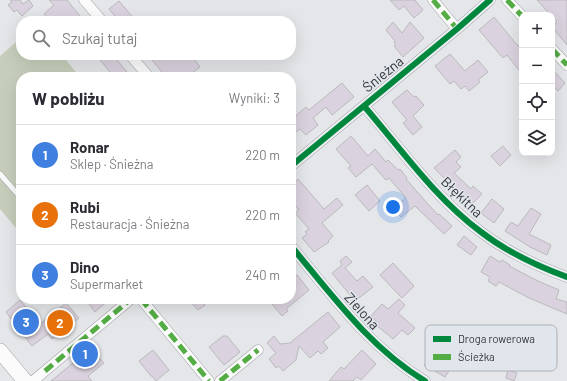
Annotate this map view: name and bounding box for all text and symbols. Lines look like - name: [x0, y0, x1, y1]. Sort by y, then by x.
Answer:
- map controls: [519, 12, 555, 156]
- button: +: [519, 12, 555, 48]
- search box: [16, 16, 296, 60]
- icon: search: [30, 27, 52, 49]
- text: Szukaj tutaj: [62, 29, 138, 47]
- button: −: [519, 48, 555, 84]
- street label: Śnieżna: [359, 52, 407, 95]
- button: locate: [519, 84, 555, 120]
- text: W pobliżu: [32, 88, 105, 108]
- text: Wyniki: 3: [229, 90, 280, 106]
- button: layers: [519, 120, 555, 156]
- text: Ronar: [70, 138, 109, 156]
- text: 1: [43, 147, 47, 163]
- text: 220 m: [245, 147, 280, 163]
- text: Sklep · Śnieżna: [70, 156, 153, 172]
- street label: Błękitna: [438, 173, 487, 221]
- your location: [383, 197, 403, 217]
- text: Rubi: [70, 198, 100, 216]
- text: 2: [41, 207, 49, 223]
- text: 220 m: [245, 207, 280, 223]
- text: Restauracja · Śnieżna: [70, 216, 189, 232]
- text: Dino: [70, 258, 100, 276]
- text: 3: [41, 267, 49, 283]
- text: 240 m: [245, 267, 280, 283]
- text: Supermarket: [70, 276, 143, 292]
- street label: Zielona: [341, 289, 384, 333]
- pin: 3: [13, 307, 39, 337]
- pin: 2: [47, 308, 73, 338]
- legend: [425, 325, 557, 371]
- text: Droga rowerowa: [458, 332, 535, 345]
- pin: 1: [72, 339, 98, 369]
- text: Ścieżka: [458, 350, 495, 363]

